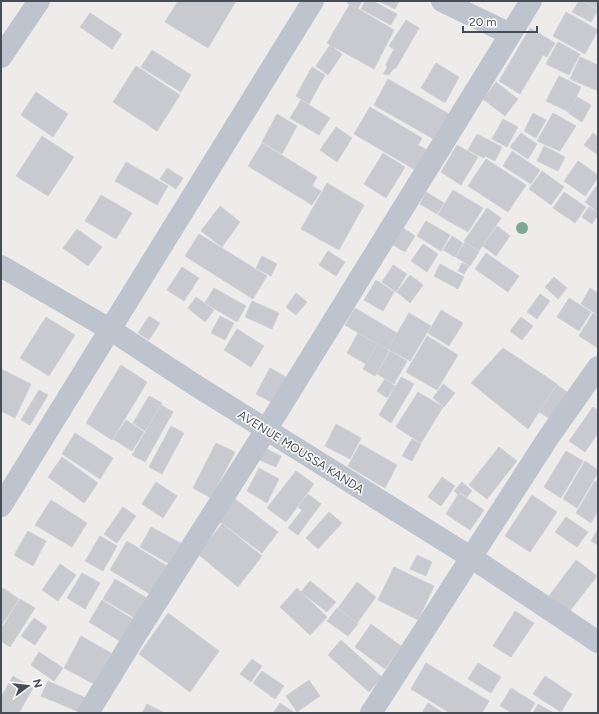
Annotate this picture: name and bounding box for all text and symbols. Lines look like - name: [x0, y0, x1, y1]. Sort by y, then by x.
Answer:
- scale bar: [463, 8, 537, 34]
- text: 20 m: [469, 15, 497, 29]
- street label: AVENUE MOUSSA KANDA: [235, 407, 367, 497]
- north arrow: [8, 666, 48, 706]
- text: N: [30, 678, 45, 689]

